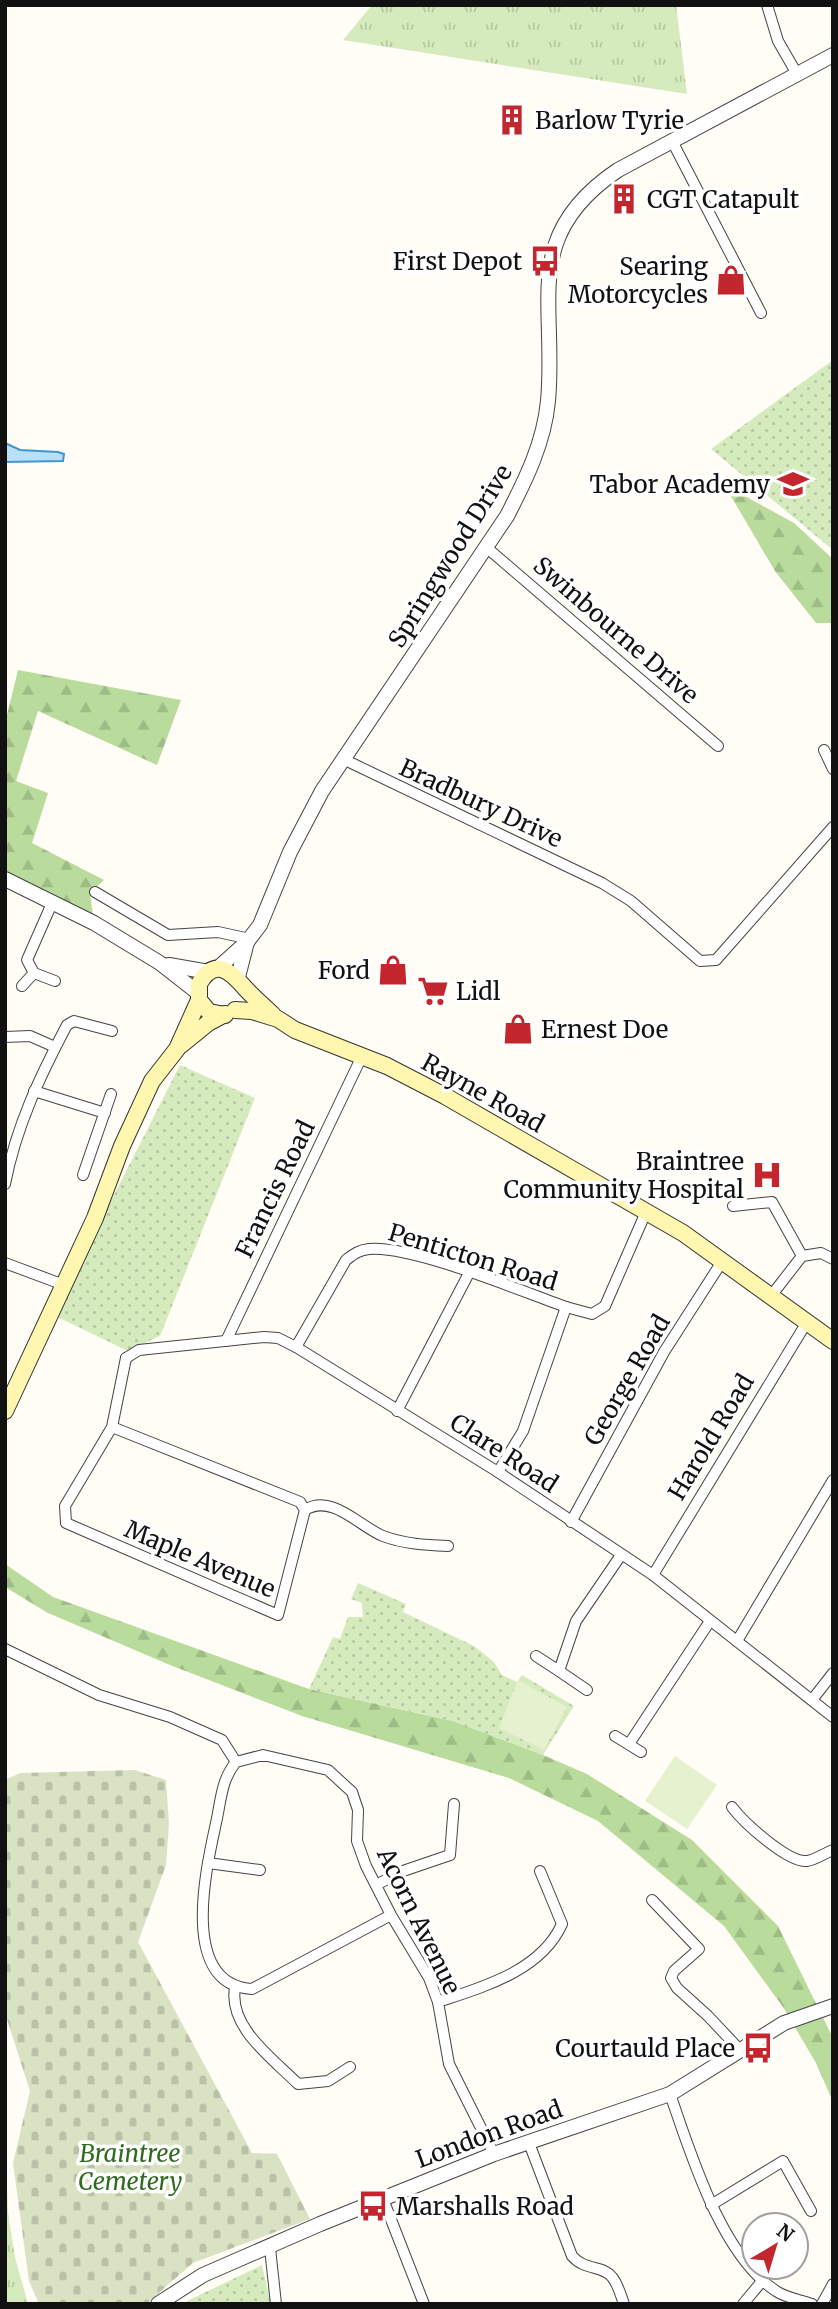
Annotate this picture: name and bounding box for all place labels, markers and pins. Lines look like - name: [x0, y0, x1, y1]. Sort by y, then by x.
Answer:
- building icon: Barlow Tyrie: [495, 103, 529, 137]
- place label: Barlow Tyrie: [535, 105, 684, 136]
- building icon: CGT Catapult: [607, 182, 641, 216]
- place label: CGT Catapult: [647, 184, 800, 215]
- bus stop icon: First Depot: [528, 244, 562, 278]
- place label: First Depot: [393, 246, 523, 277]
- place label: Searing Motorcycles: [568, 251, 708, 310]
- shop icon: Searing Motorcycles: [714, 263, 748, 297]
- school or university icon: Tabor Academy: [776, 467, 810, 501]
- place label: Tabor Academy: [590, 469, 770, 500]
- shop icon: Ford: [376, 953, 410, 987]
- place label: Ford: [318, 955, 370, 986]
- supermarket icon: Lidl: [416, 974, 450, 1008]
- place label: Lidl: [456, 976, 500, 1007]
- shop icon: Ernest Doe: [501, 1012, 535, 1046]
- place label: Ernest Doe: [541, 1014, 668, 1045]
- place label: Braintree Community Hospital: [504, 1146, 744, 1205]
- hospital icon: Braintree Community Hospital: [750, 1158, 784, 1192]
- bus stop icon: Courtauld Place: [741, 2031, 775, 2065]
- place label: Courtauld Place: [555, 2033, 735, 2064]
- bus stop icon: Marshalls Road: [356, 2189, 390, 2223]
- place label: Marshalls Road: [396, 2191, 574, 2222]

